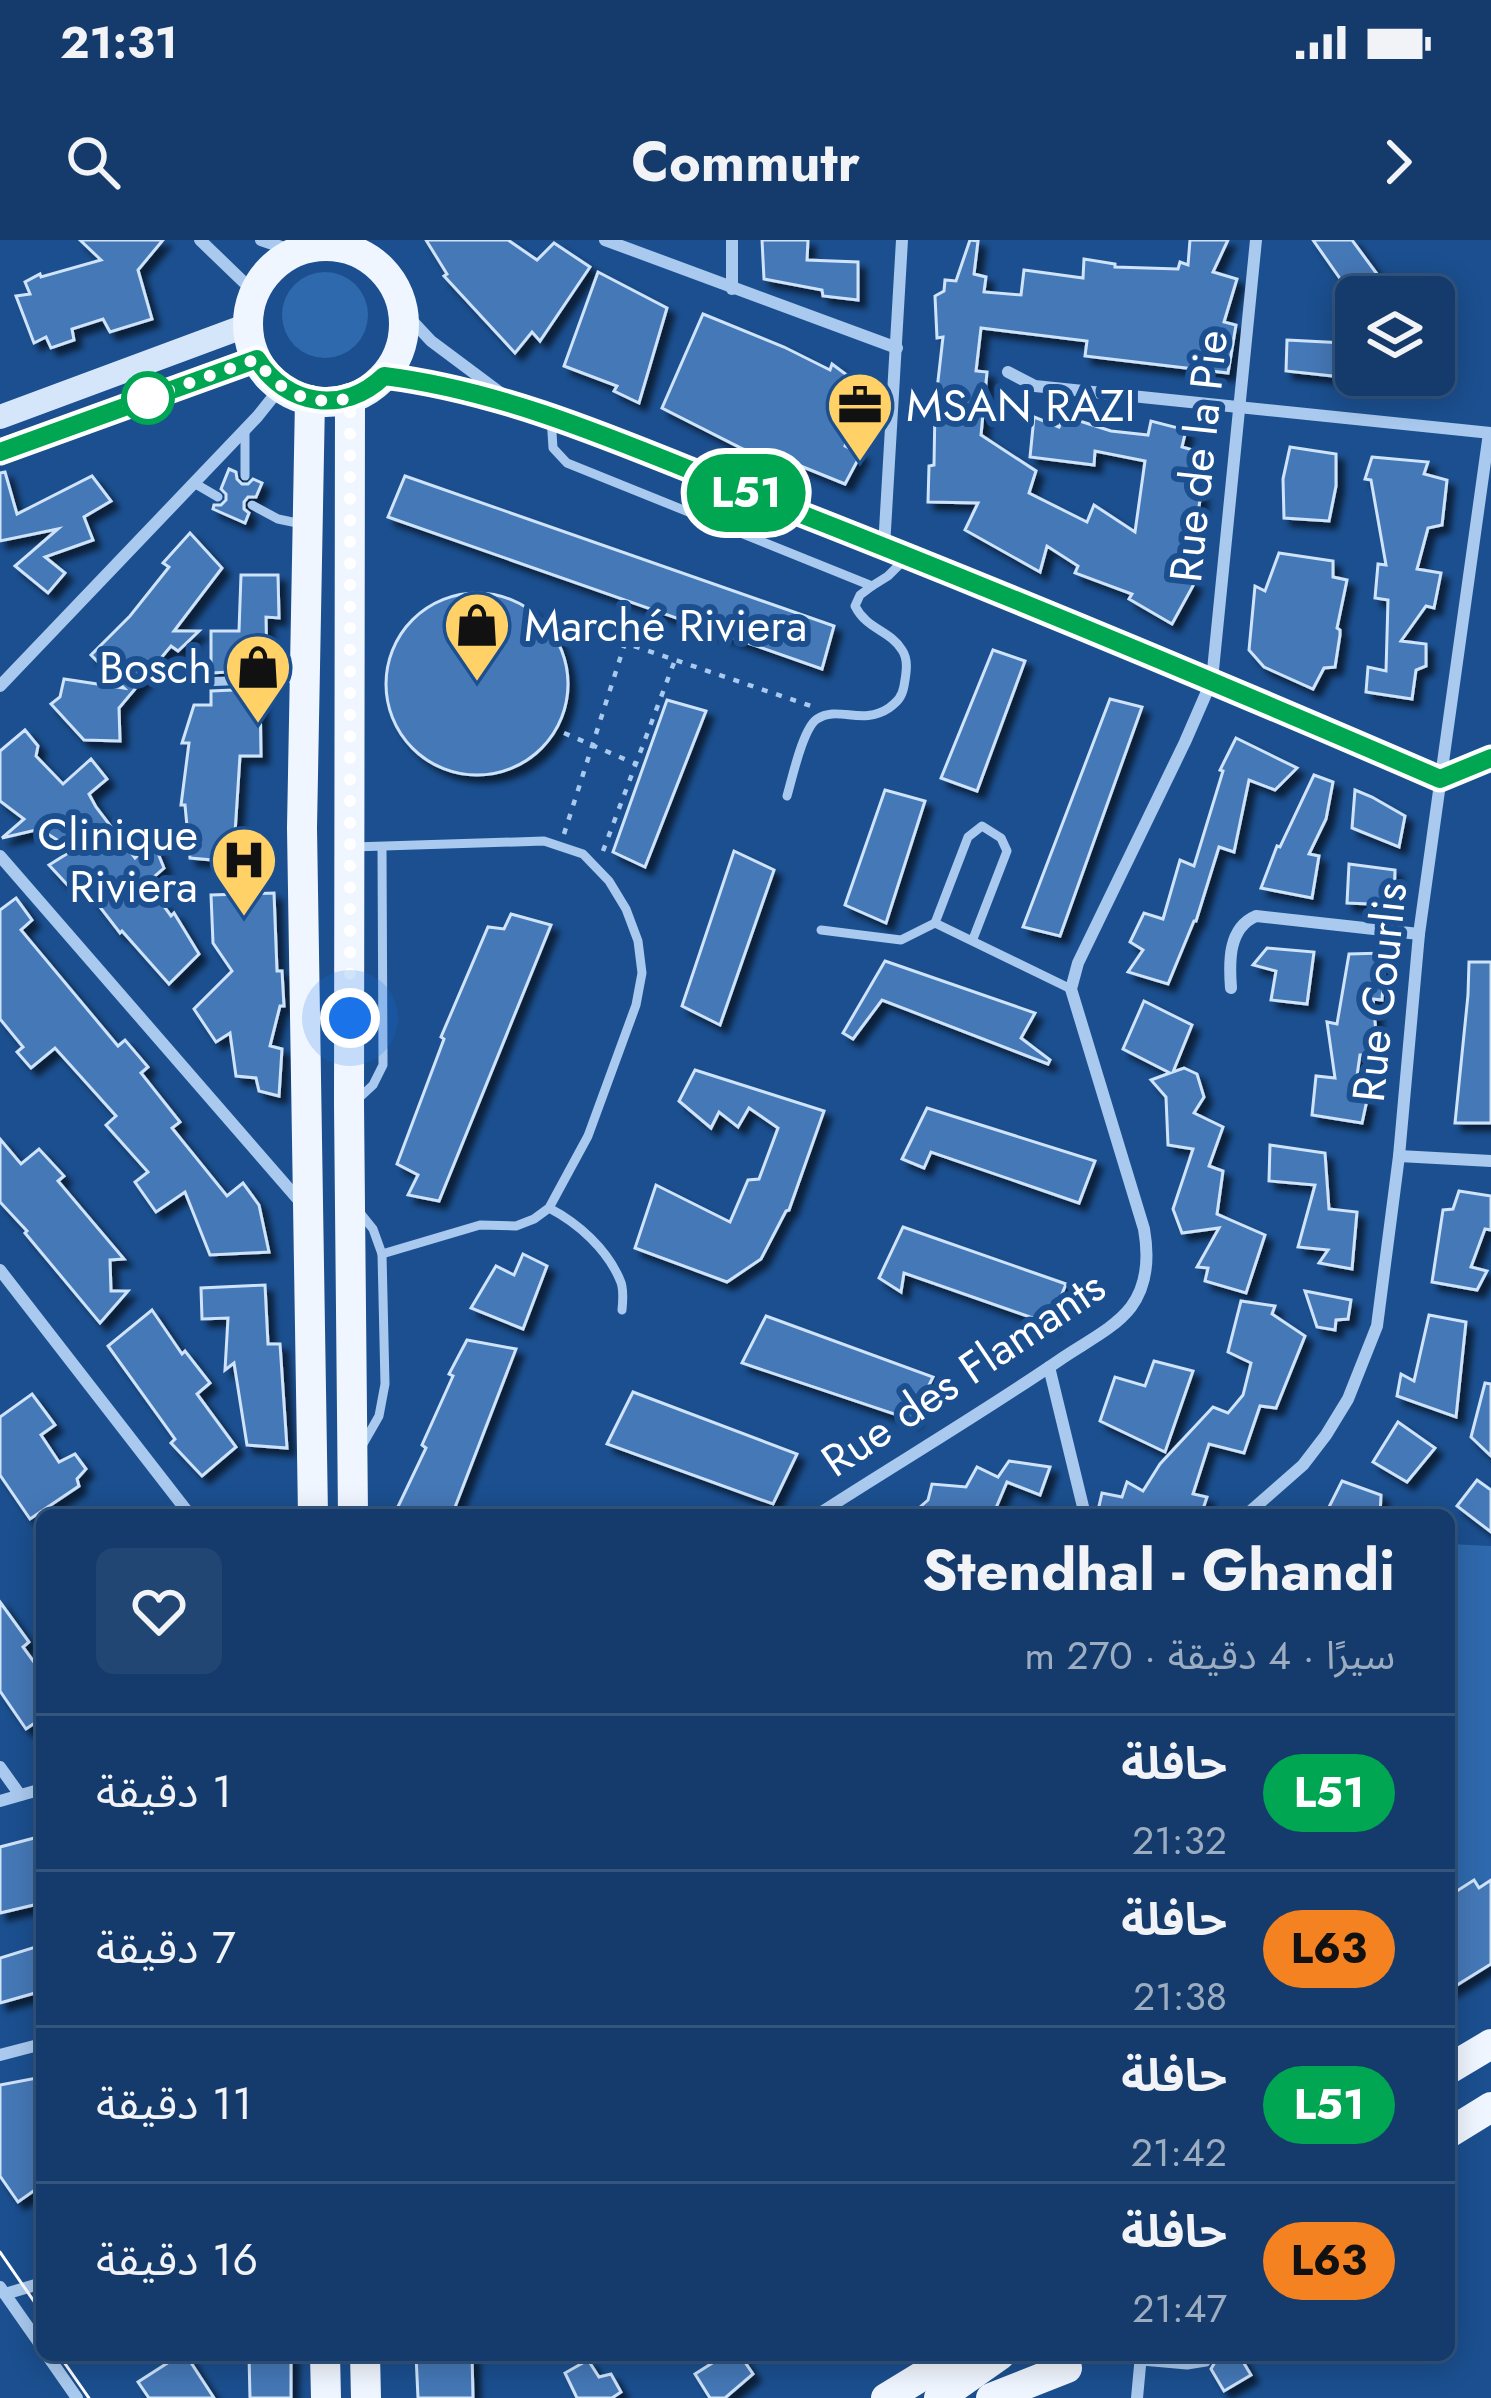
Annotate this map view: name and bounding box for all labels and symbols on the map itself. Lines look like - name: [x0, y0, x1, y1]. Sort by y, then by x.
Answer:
- street label: Rue de la Pie: [1153, 327, 1244, 585]
- office icon: MSAN RAZI: [825, 370, 895, 464]
- unlabelled marker: [123, 373, 173, 423]
- place label: MSAN RAZI: [906, 373, 1136, 438]
- line badge: L51: [677, 454, 815, 532]
- shop icon: Marché Riviera: [442, 590, 512, 684]
- place label: Marché Riviera: [524, 593, 807, 658]
- shop icon: Bosch: [223, 632, 293, 726]
- place label: Bosch: [99, 635, 212, 700]
- place label: Clinique Riviera: [37, 802, 198, 919]
- hospital icon: Clinique Riviera: [209, 825, 279, 919]
- street label: Rue Courlis: [1336, 879, 1423, 1105]
- your location: [320, 988, 380, 1048]
- street label: Rue des Flamants: [808, 1254, 1118, 1493]

